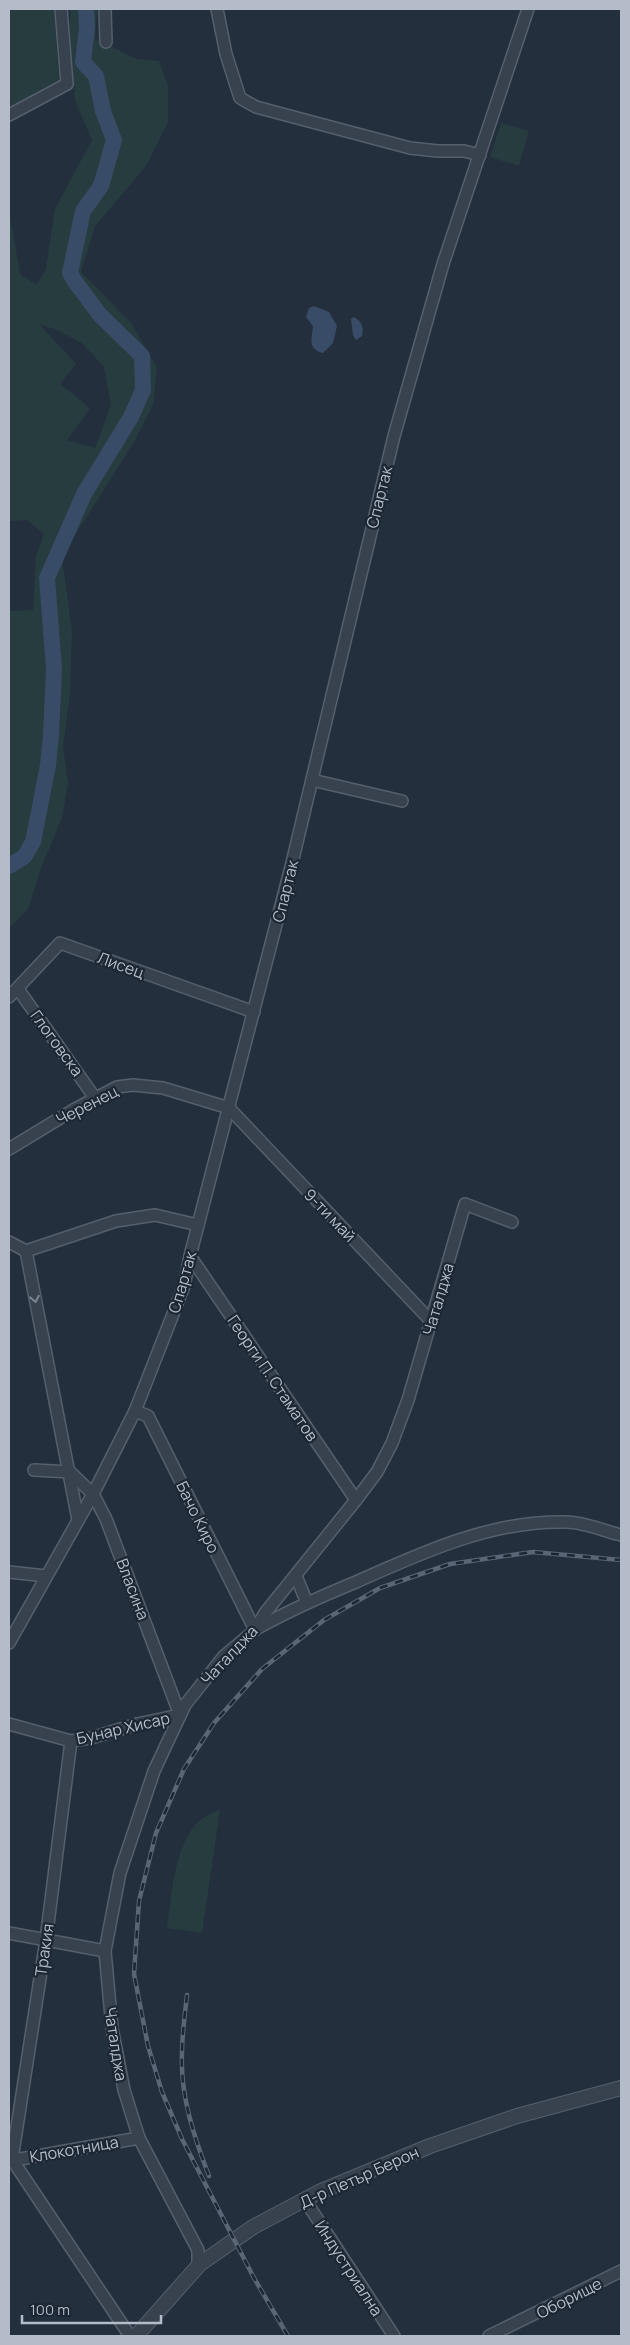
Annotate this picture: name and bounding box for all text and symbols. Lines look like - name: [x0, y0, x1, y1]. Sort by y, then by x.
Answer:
- street label: Спартак: [361, 462, 398, 530]
- street label: Спартак: [267, 856, 304, 924]
- street label: Лисец: [95, 946, 148, 984]
- street label: Глоговска: [26, 1005, 88, 1081]
- street label: Черенец: [52, 1080, 122, 1130]
- street label: 9-ти май: [299, 1184, 361, 1246]
- street label: Спартак: [163, 1247, 202, 1316]
- street label: Чаталджа: [417, 1260, 459, 1338]
- one-way arrow: [29, 1295, 40, 1303]
- street label: Георги П. Стаматов: [223, 1311, 324, 1446]
- street label: Бачо Киро: [171, 1477, 225, 1557]
- street label: Власина: [111, 1555, 155, 1623]
- street label: Чаталджа: [196, 1620, 262, 1690]
- street label: Бунар Хисар: [74, 1707, 172, 1749]
- street label: Тракия: [29, 1922, 59, 1978]
- street label: Чаталджа: [99, 2006, 133, 2082]
- street label: Клокотница: [28, 2130, 120, 2168]
- street label: Д-р Петър Берон: [296, 2141, 422, 2213]
- street label: Индустриална: [310, 2216, 388, 2320]
- street label: Оборище: [533, 2272, 605, 2324]
- scale bar: [22, 2292, 161, 2324]
- text: 100 m: [30, 2299, 70, 2320]

